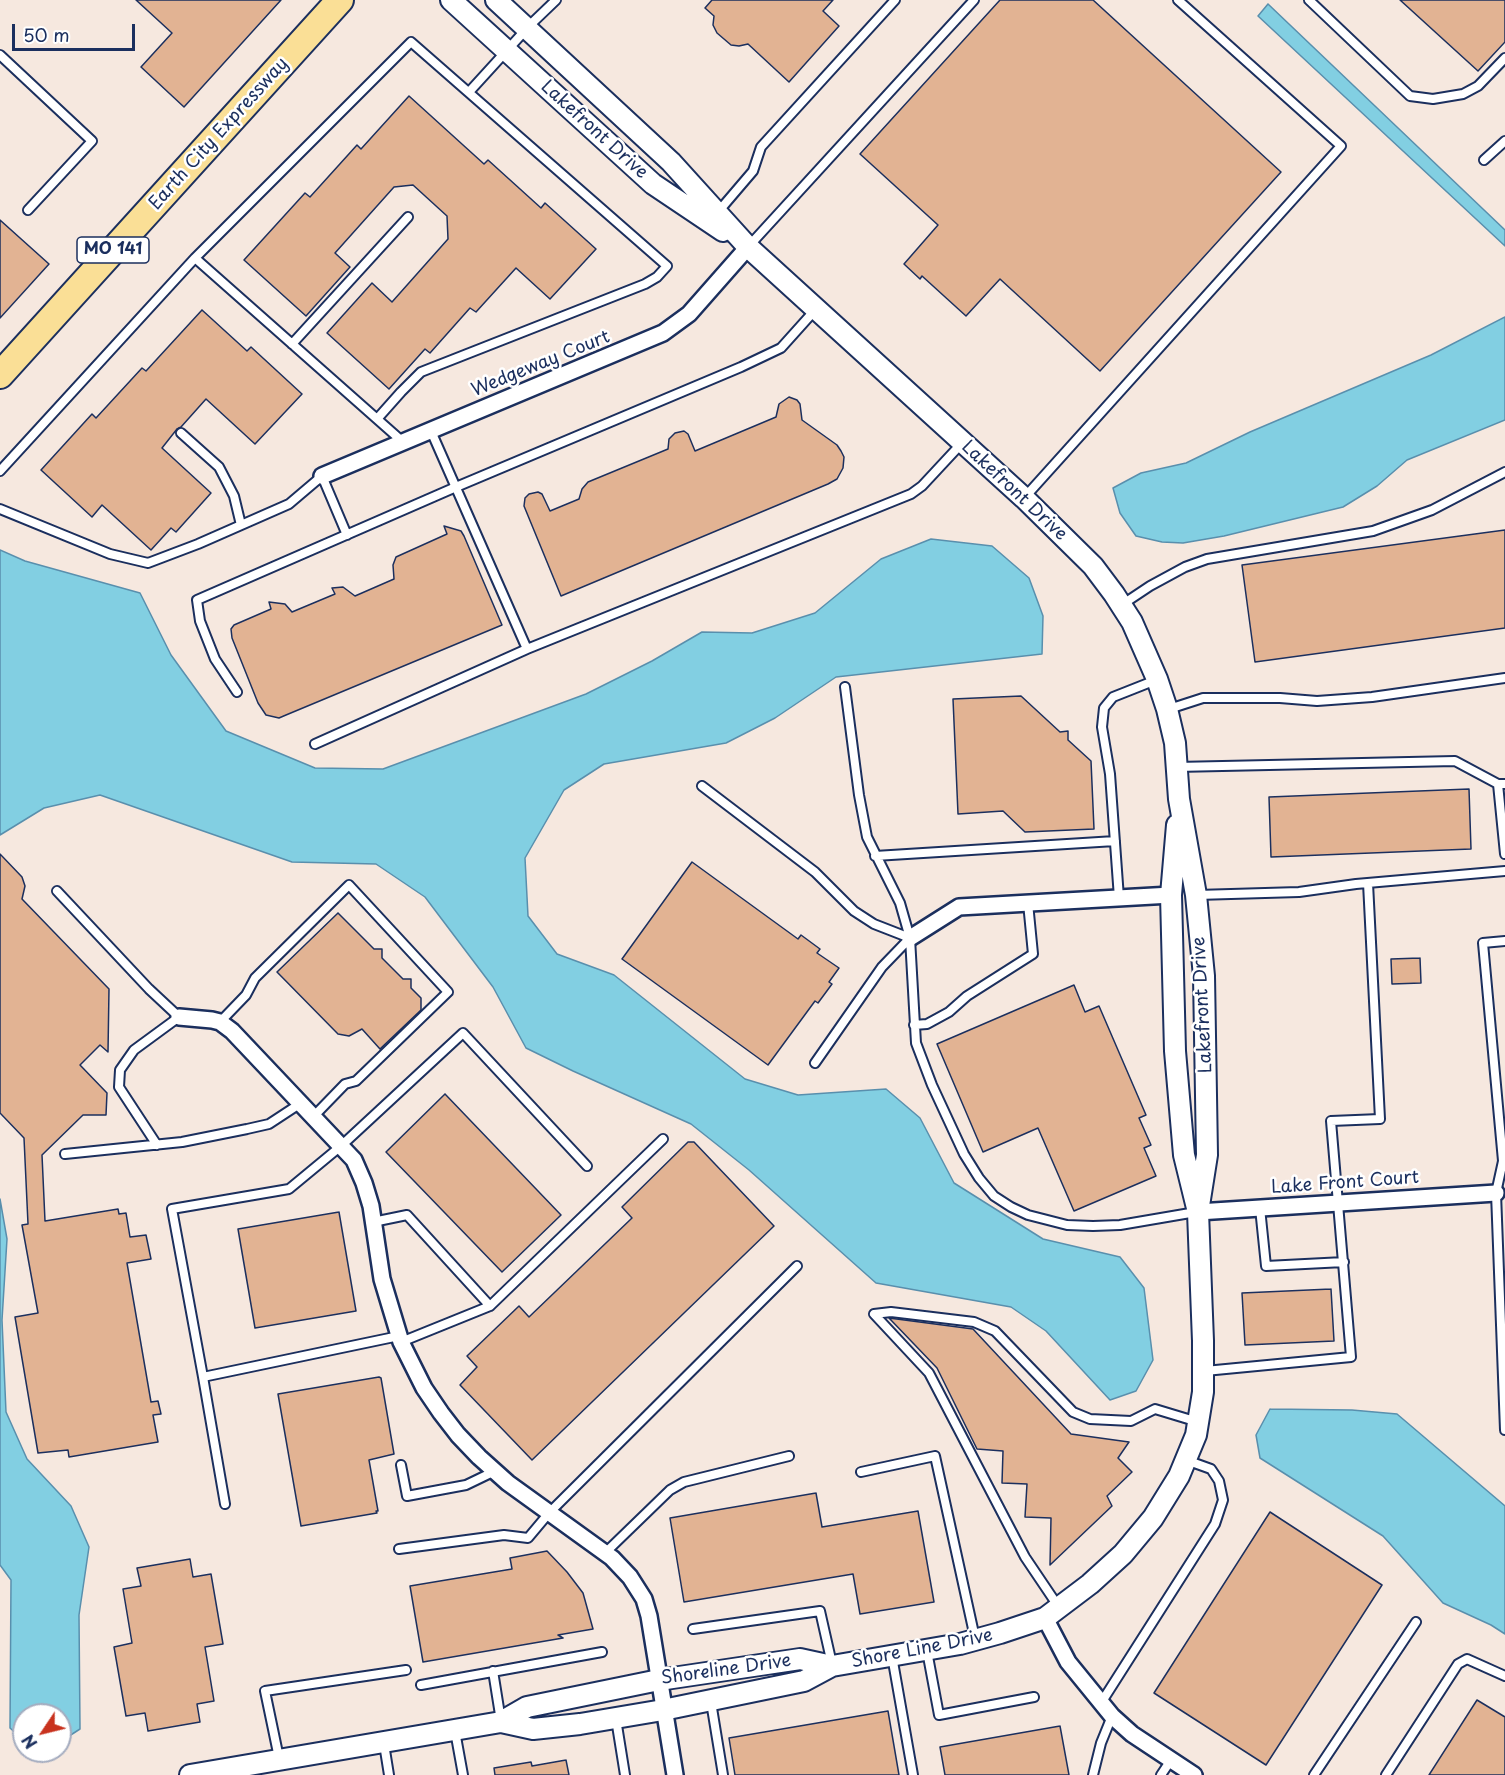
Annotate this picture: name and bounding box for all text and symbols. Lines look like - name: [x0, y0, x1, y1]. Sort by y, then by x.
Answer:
- scale bar: [15, 12, 138, 50]
- text: 50 m: [23, 21, 70, 48]
- street label: Earth City Expressway: [145, 53, 293, 215]
- street label: Lakefront Drive: [536, 76, 652, 184]
- road number: MO 141: [77, 237, 149, 263]
- street label: Wedgeway Court: [469, 326, 613, 402]
- street label: Lakefront Drive: [957, 437, 1071, 545]
- street label: Lakefront Drive: [1189, 936, 1217, 1074]
- street label: Lake Front Court: [1270, 1167, 1420, 1199]
- street label: Shore Line Drive: [849, 1625, 995, 1673]
- street label: Shoreline Drive: [660, 1650, 792, 1690]
- north arrow: [12, 1703, 72, 1763]
- text: N: [15, 1730, 42, 1754]

